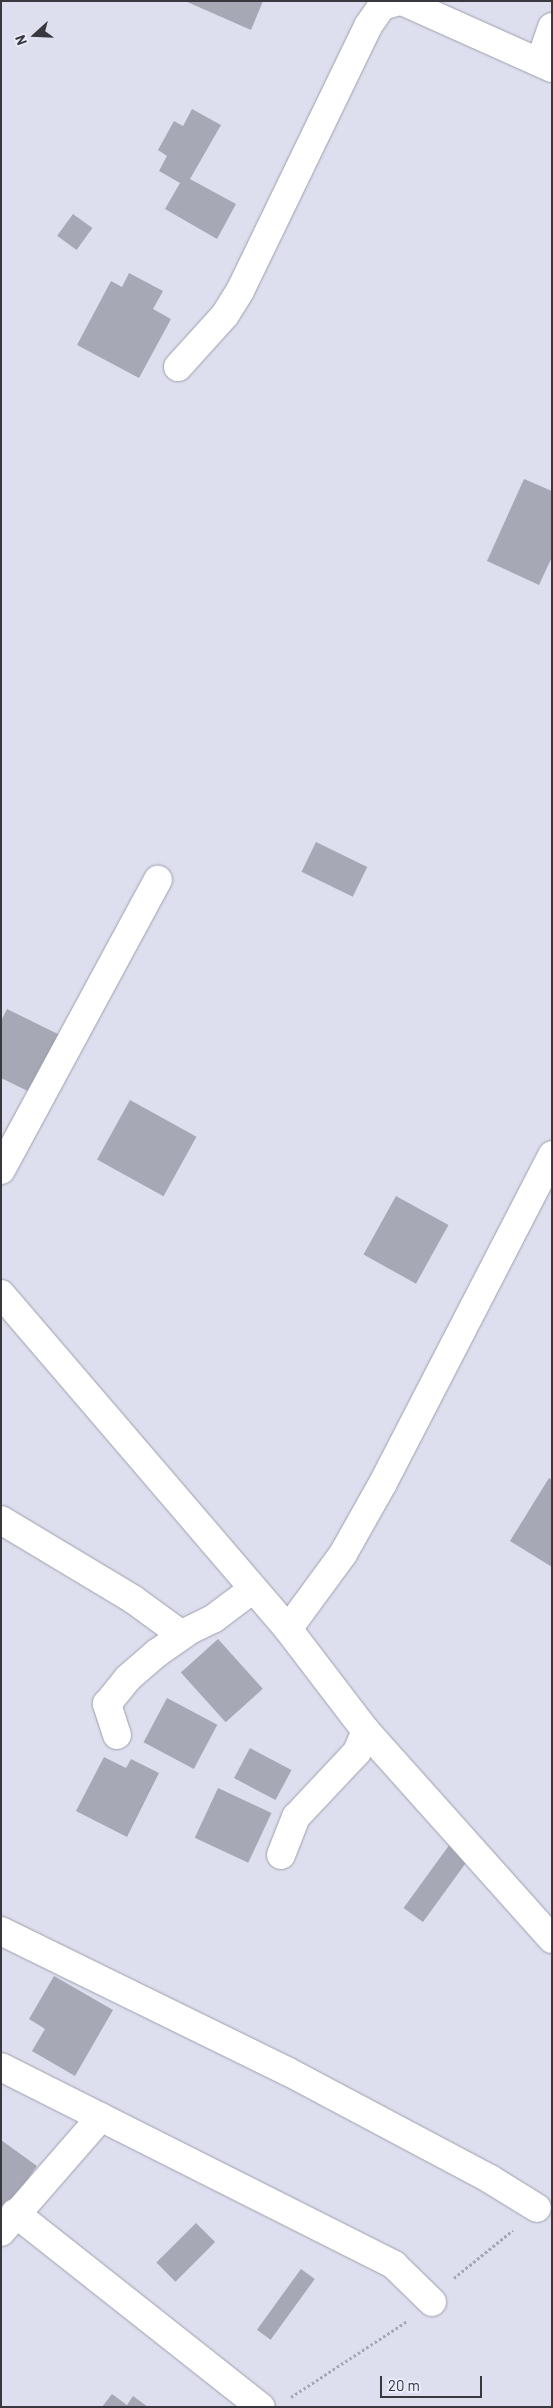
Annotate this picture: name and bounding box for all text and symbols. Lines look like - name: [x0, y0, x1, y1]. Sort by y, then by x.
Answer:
- north arrow: [10, 10, 60, 60]
- text: N: [11, 33, 30, 48]
- scale bar: [383, 2366, 486, 2398]
- text: 20 m: [388, 2376, 420, 2394]

